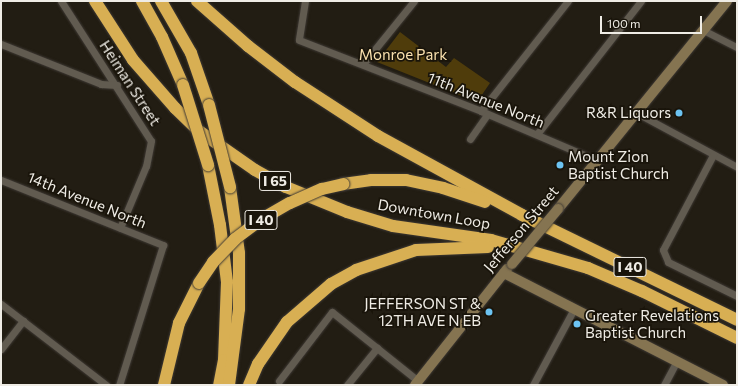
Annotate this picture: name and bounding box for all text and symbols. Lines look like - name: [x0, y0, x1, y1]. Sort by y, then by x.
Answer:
- scale bar: [602, 8, 704, 34]
- text: 100 m: [607, 16, 641, 30]
- street label: Heiman Street: [96, 37, 164, 129]
- park label: Monroe Park: [359, 46, 447, 64]
- street label: 11th Avenue North: [425, 68, 547, 132]
- place label: R&R Liquors: [586, 104, 671, 122]
- marker: R&R Liquors: [674, 108, 684, 118]
- place label: Mount Zion Baptist Church: [568, 147, 669, 182]
- marker: Mount Zion Baptist Church: [555, 160, 565, 170]
- street label: 14th Avenue North: [25, 168, 149, 232]
- road number: I 65: [259, 169, 291, 193]
- street label: Jefferson Street: [480, 182, 562, 276]
- street label: Downtown Loop: [376, 195, 492, 233]
- road number: I 40: [244, 208, 278, 232]
- road number: I 40: [613, 255, 647, 279]
- place label: JEFFERSON ST & 12TH AVE N EB: [364, 294, 481, 329]
- place label: Greater Revelations Baptist Church: [585, 306, 719, 341]
- marker: JEFFERSON ST & 12TH AVE N EB: [484, 307, 494, 317]
- marker: Greater Revelations Baptist Church: [572, 319, 582, 329]

